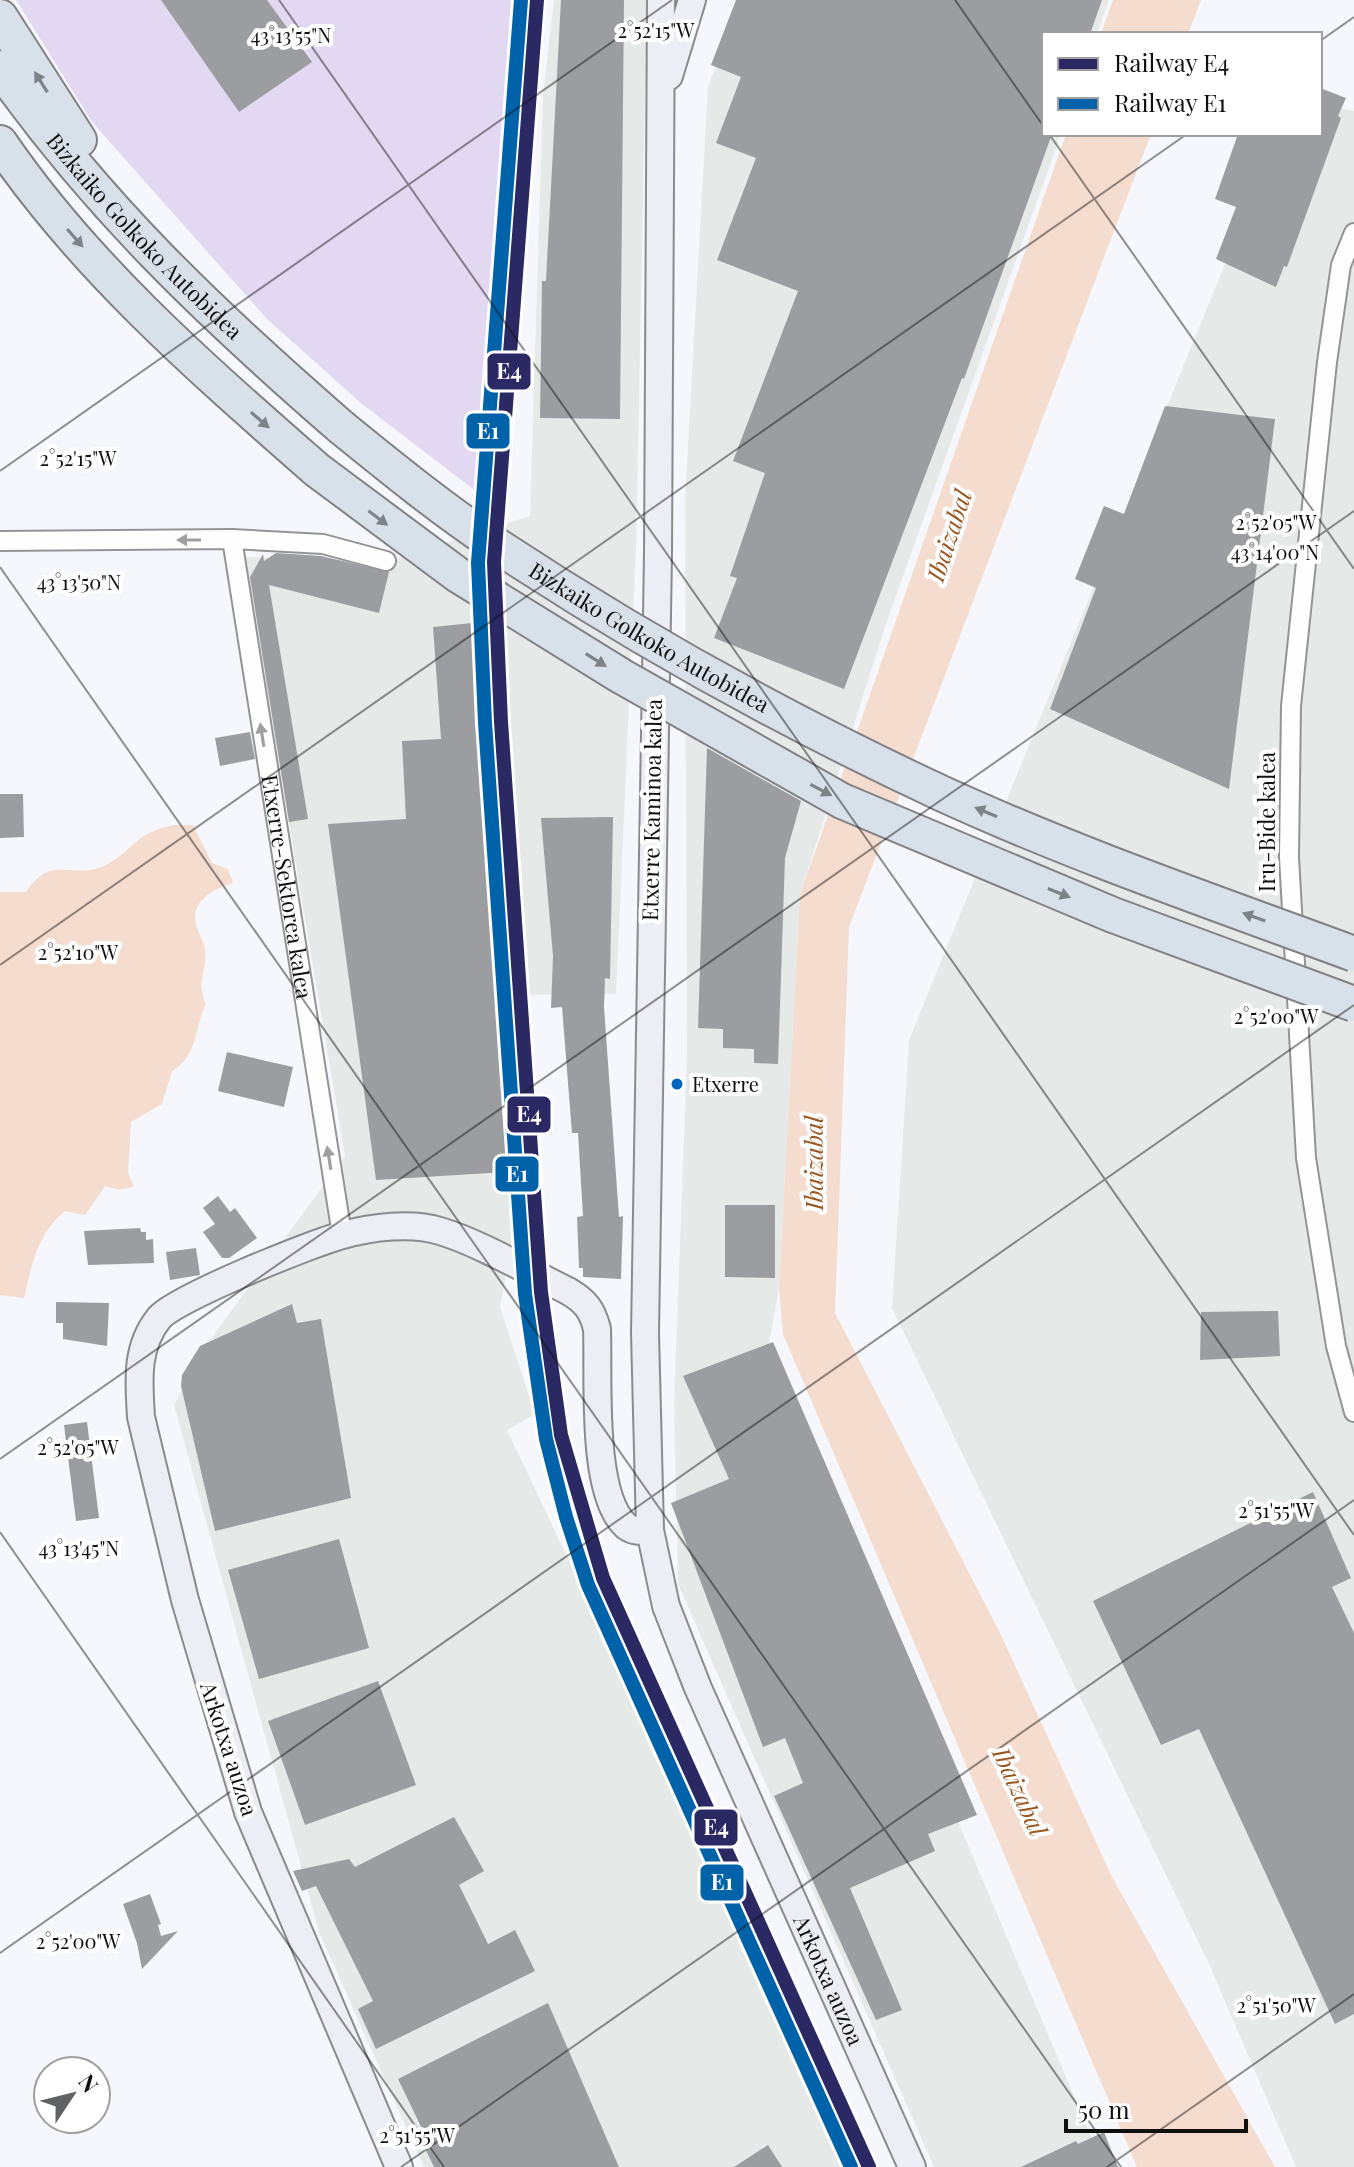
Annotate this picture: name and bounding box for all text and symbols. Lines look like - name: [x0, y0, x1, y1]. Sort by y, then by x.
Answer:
- text: 2°52'15"W: [618, 16, 695, 43]
- text: 43°13'55"N: [251, 21, 331, 48]
- legend: [1042, 32, 1322, 136]
- text: Railway E4: [1114, 46, 1229, 78]
- one-way arrow: [34, 71, 48, 93]
- text: Railway E1: [1114, 86, 1227, 118]
- street label: Bizkaiko Golkoko Autobidea: [40, 126, 249, 345]
- one-way arrow: [66, 227, 83, 247]
- line badge: E4: [486, 352, 532, 391]
- text: E4: [496, 355, 522, 385]
- one-way arrow: [249, 411, 269, 428]
- line badge: E1: [465, 412, 511, 450]
- text: E1: [477, 415, 499, 445]
- text: 2°52'15"W: [40, 444, 117, 471]
- water label: Ibaizabal: [918, 484, 978, 586]
- text: 2°52'05"W: [1235, 508, 1318, 535]
- one-way arrow: [368, 509, 388, 525]
- one-way arrow: [176, 533, 201, 546]
- text: 43°14'00"N: [1231, 538, 1319, 565]
- street label: Bizkaiko Golkoko Autobidea: [524, 555, 775, 719]
- text: 43°13'50"N: [37, 568, 121, 595]
- one-way arrow: [584, 652, 607, 667]
- street label: Etxerre Kaminoa kalea: [634, 699, 668, 921]
- one-way arrow: [255, 723, 268, 748]
- street label: Iru-Bide kalea: [1251, 752, 1281, 892]
- street label: Etxerre-Sektorea kalea: [255, 772, 320, 1001]
- one-way arrow: [810, 782, 832, 796]
- one-way arrow: [975, 805, 998, 818]
- one-way arrow: [1047, 887, 1071, 900]
- one-way arrow: [1242, 910, 1266, 923]
- text: 2°52'10"W: [38, 938, 119, 965]
- text: 2°52'00"W: [1234, 1002, 1319, 1029]
- place label: Etxerre: [692, 1070, 759, 1097]
- marker: Etxerre: [669, 1076, 685, 1092]
- line badge: E4: [506, 1095, 552, 1134]
- text: E4: [516, 1098, 542, 1128]
- water label: Ibaizabal: [797, 1114, 829, 1211]
- one-way arrow: [323, 1145, 335, 1170]
- line badge: E1: [494, 1155, 540, 1193]
- text: E1: [506, 1158, 528, 1188]
- text: 2°52'05"W: [37, 1433, 120, 1460]
- text: 2°51'55"W: [1238, 1496, 1315, 1523]
- text: 43°13'45"N: [39, 1534, 119, 1561]
- street label: Arkotxa auzoa: [194, 1677, 266, 1820]
- water label: Ibaizabal: [986, 1741, 1056, 1842]
- line badge: E4: [693, 1808, 739, 1847]
- text: E4: [703, 1811, 729, 1841]
- line badge: E1: [699, 1863, 745, 1902]
- text: E1: [711, 1866, 733, 1896]
- street label: Arkotxa auzoa: [787, 1909, 872, 2050]
- text: 2°52'00"W: [36, 1927, 121, 1954]
- text: 2°51'50"W: [1236, 1991, 1316, 2018]
- north arrow: [32, 2055, 112, 2135]
- text: N: [72, 2068, 106, 2098]
- scale bar: [1066, 2083, 1246, 2133]
- text: 50 m: [1078, 2093, 1130, 2125]
- text: 2°51'55"W: [379, 2121, 456, 2148]

